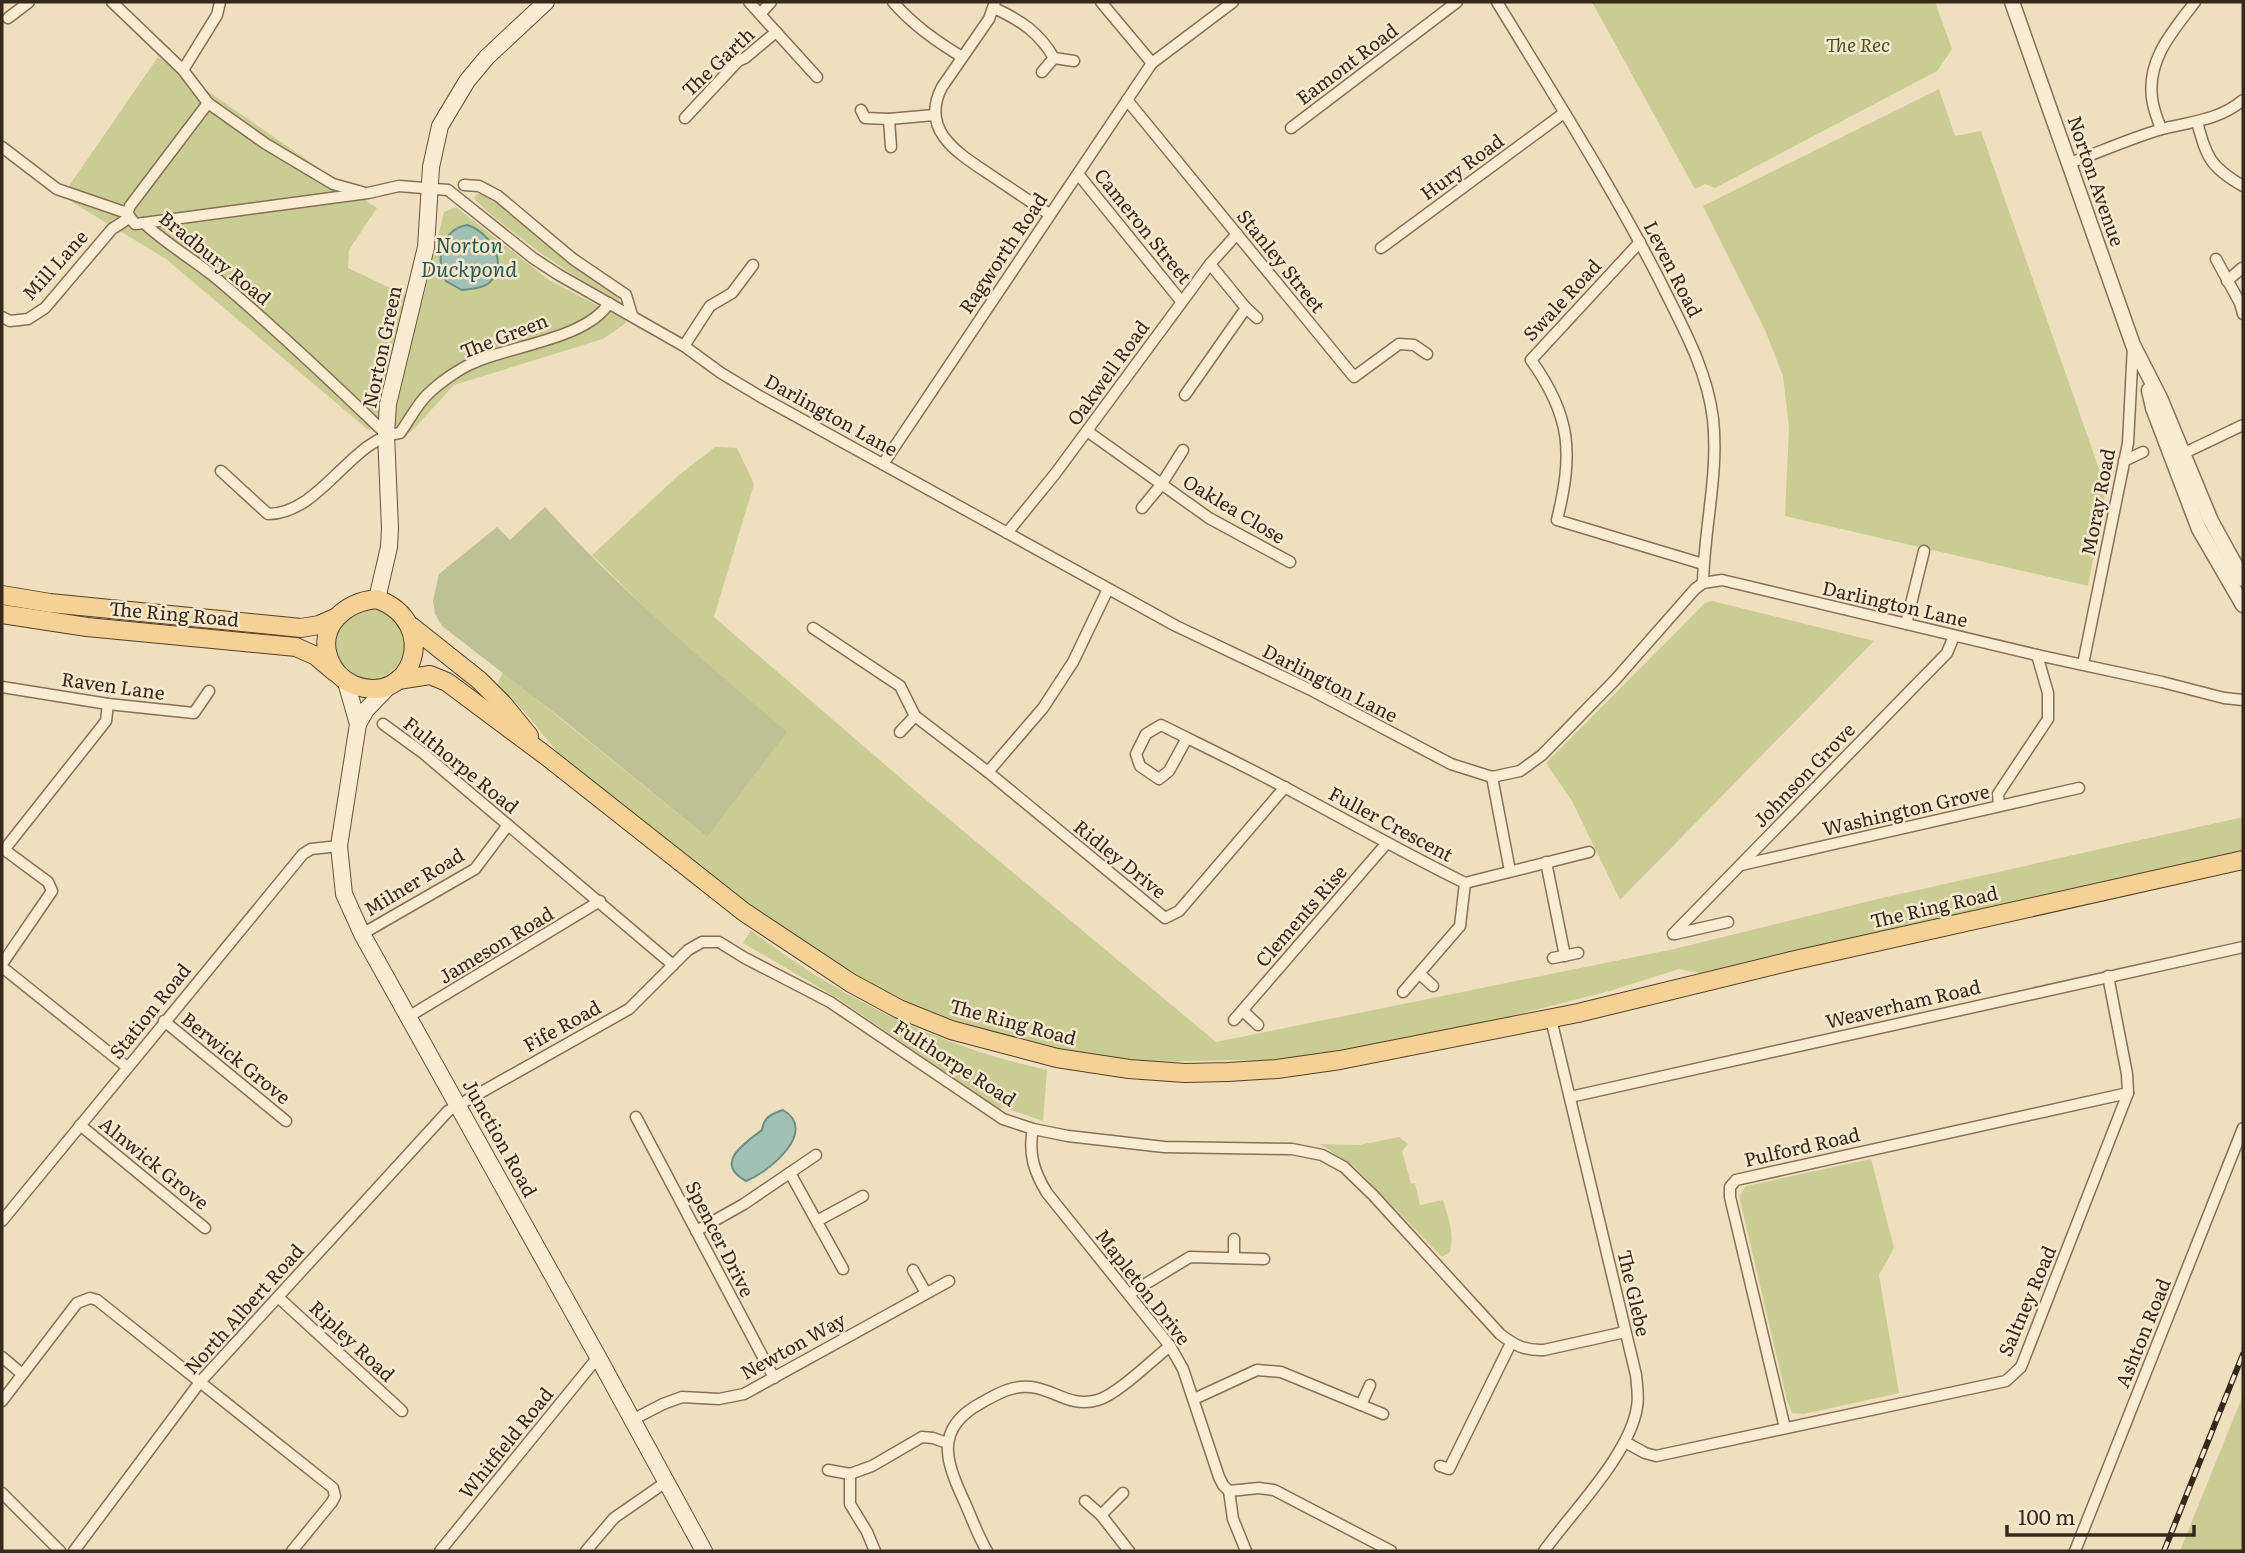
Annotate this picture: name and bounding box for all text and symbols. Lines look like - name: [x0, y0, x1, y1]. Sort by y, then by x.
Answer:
- street label: Eamont Road: [1290, 15, 1403, 111]
- street label: The Garth: [675, 20, 760, 102]
- park label: The Rec: [1826, 30, 1890, 58]
- street label: Norton Avenue: [2061, 112, 2132, 250]
- street label: Hury Road: [1414, 126, 1509, 206]
- street label: Cameron Street: [1088, 162, 1199, 289]
- street label: Ragworth Road: [951, 186, 1053, 318]
- street label: Bradbury Road: [154, 203, 278, 311]
- street label: Stanley Street: [1231, 203, 1333, 318]
- street label: Leven Road: [1638, 216, 1710, 322]
- street label: Mill Lane: [15, 223, 94, 306]
- water label: Norton Duckpond: [421, 228, 517, 283]
- street label: Swale Road: [1516, 252, 1607, 347]
- street label: Norton Green: [354, 283, 408, 411]
- street label: The Green: [456, 305, 552, 365]
- street label: Oakwell Road: [1059, 314, 1155, 431]
- street label: Darlington Lane: [760, 366, 903, 462]
- street label: Moray Road: [2073, 445, 2121, 558]
- street label: Oaklea Close: [1178, 467, 1291, 550]
- street label: Darlington Lane: [1820, 573, 1971, 633]
- street label: The Ring Road: [108, 593, 241, 633]
- street label: Darlington Lane: [1258, 636, 1403, 728]
- street label: Raven Lane: [60, 664, 167, 706]
- street label: Fulthorpe Road: [398, 709, 526, 820]
- street label: Johnson Grove: [1746, 716, 1861, 833]
- street label: Washington Grove: [1819, 776, 1992, 842]
- street label: Fuller Crescent: [1324, 779, 1459, 868]
- street label: Ridley Drive: [1068, 812, 1173, 904]
- street label: Milner Road: [358, 840, 469, 922]
- street label: Clements Rise: [1248, 858, 1353, 973]
- street label: The Ring Road: [1867, 878, 2001, 934]
- street label: Jameson Road: [433, 899, 559, 990]
- street label: Station Road: [102, 956, 197, 1064]
- street label: Weaverham Road: [1822, 971, 1983, 1034]
- street label: The Ring Road: [947, 991, 1080, 1051]
- street label: Fife Road: [518, 992, 606, 1058]
- street label: Berwick Grove: [176, 1004, 297, 1110]
- street label: Fulthorpe Road: [889, 1012, 1023, 1113]
- street label: Junction Road: [457, 1073, 545, 1202]
- street label: Alnwick Grove: [94, 1109, 216, 1215]
- street label: Pulford Road: [1741, 1119, 1863, 1173]
- street label: Spencer Drive: [680, 1176, 762, 1302]
- street label: Mapleton Drive: [1089, 1222, 1198, 1351]
- street label: North Albert Road: [177, 1237, 310, 1380]
- street label: Saltney Road: [1990, 1241, 2062, 1360]
- street label: The Glebe: [1611, 1247, 1659, 1339]
- street label: Ashton Road: [2107, 1273, 2177, 1391]
- street label: Ripley Road: [304, 1293, 402, 1388]
- street label: Newton Way: [735, 1305, 850, 1386]
- street label: Whitfield Road: [451, 1380, 559, 1504]
- scale bar: [2007, 1494, 2194, 1538]
- text: 100 m: [2018, 1500, 2075, 1531]

